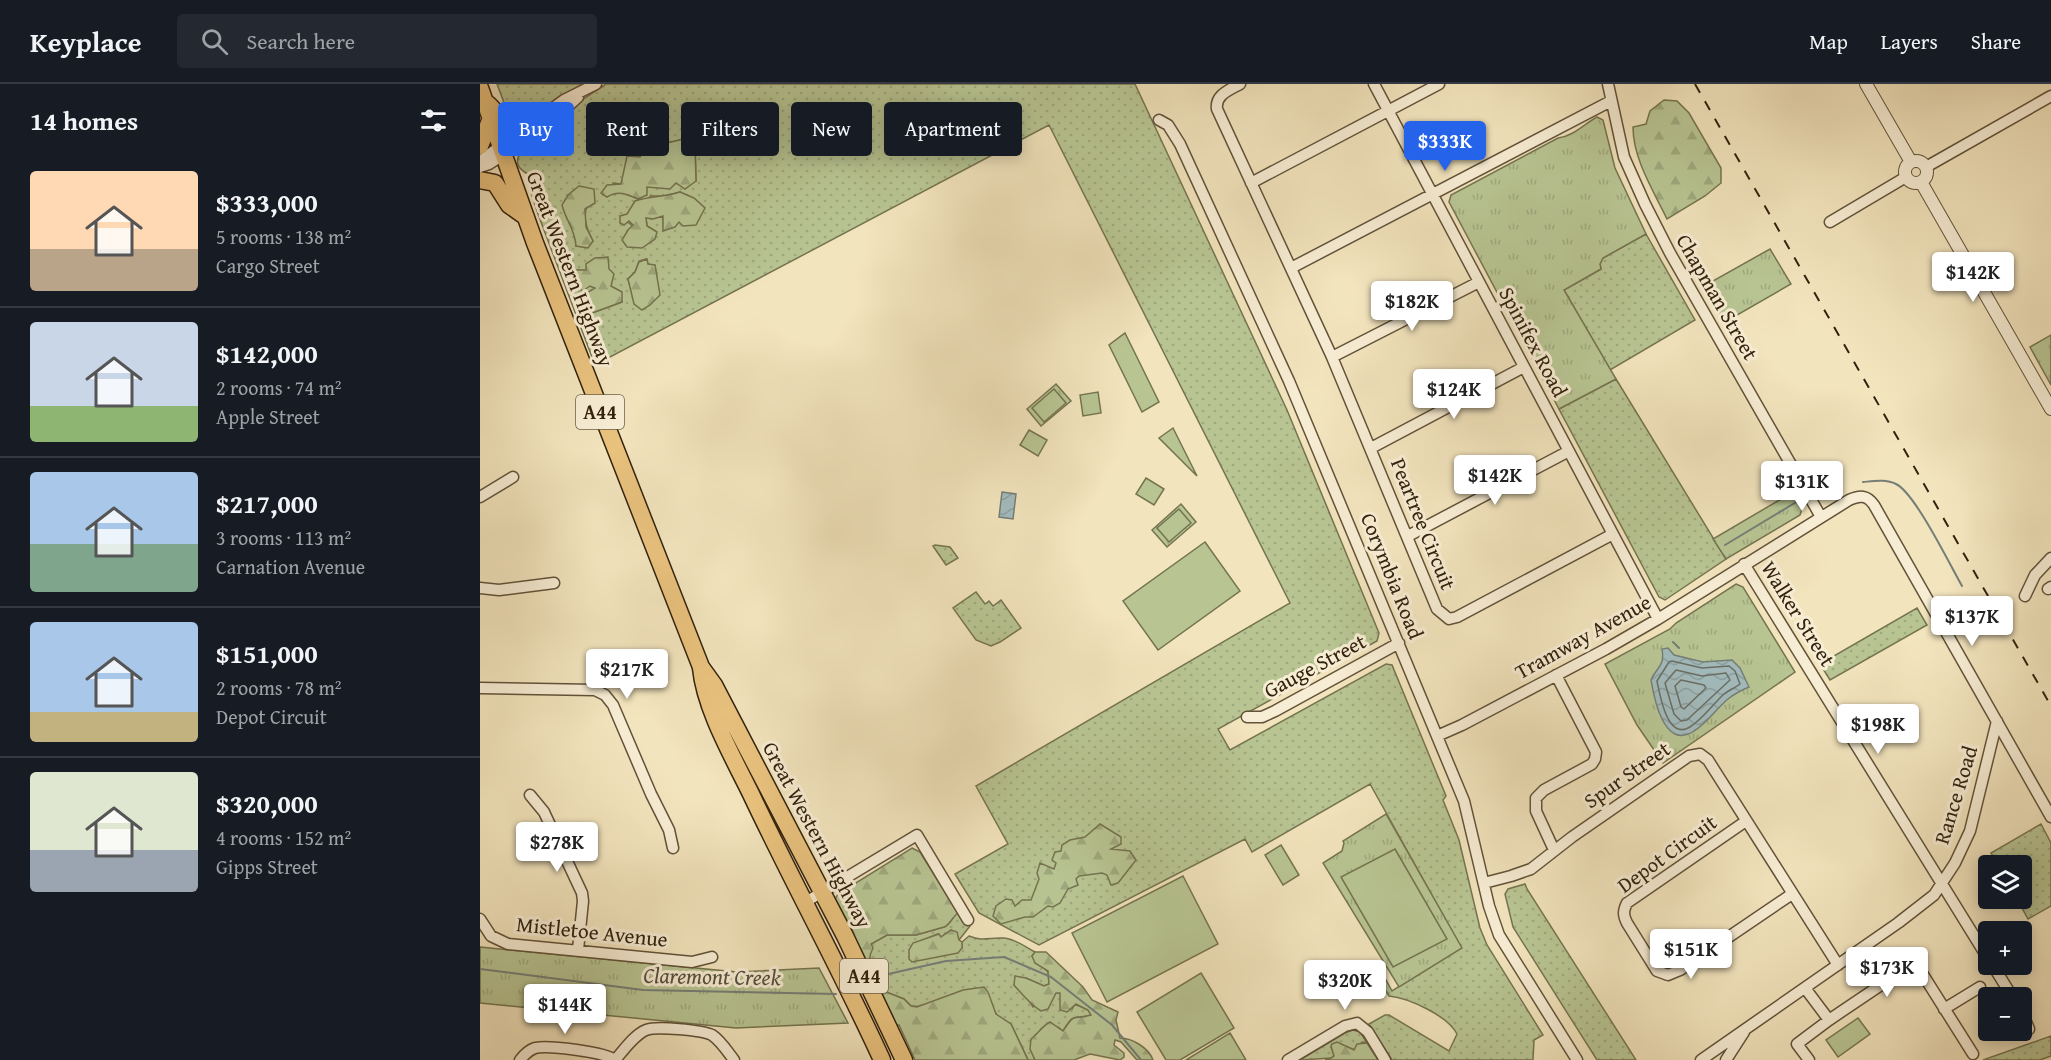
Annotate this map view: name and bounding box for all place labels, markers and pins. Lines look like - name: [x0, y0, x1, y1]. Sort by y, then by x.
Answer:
- pin: $333K: [1403, 121, 1487, 172]
- pin: $142K: [1931, 252, 2015, 303]
- pin: $182K: [1370, 281, 1454, 332]
- pin: $124K: [1412, 369, 1496, 420]
- pin: $142K: [1453, 455, 1537, 506]
- pin: $131K: [1760, 461, 1844, 512]
- pin: $137K: [1930, 596, 2014, 647]
- pin: $217K: [585, 649, 669, 700]
- pin: $198K: [1836, 704, 1920, 755]
- pin: $278K: [515, 822, 599, 873]
- pin: $151K: [1649, 929, 1733, 980]
- pin: $173K: [1845, 947, 1929, 998]
- pin: $320K: [1303, 960, 1387, 1011]
- pin: $144K: [523, 984, 607, 1035]

